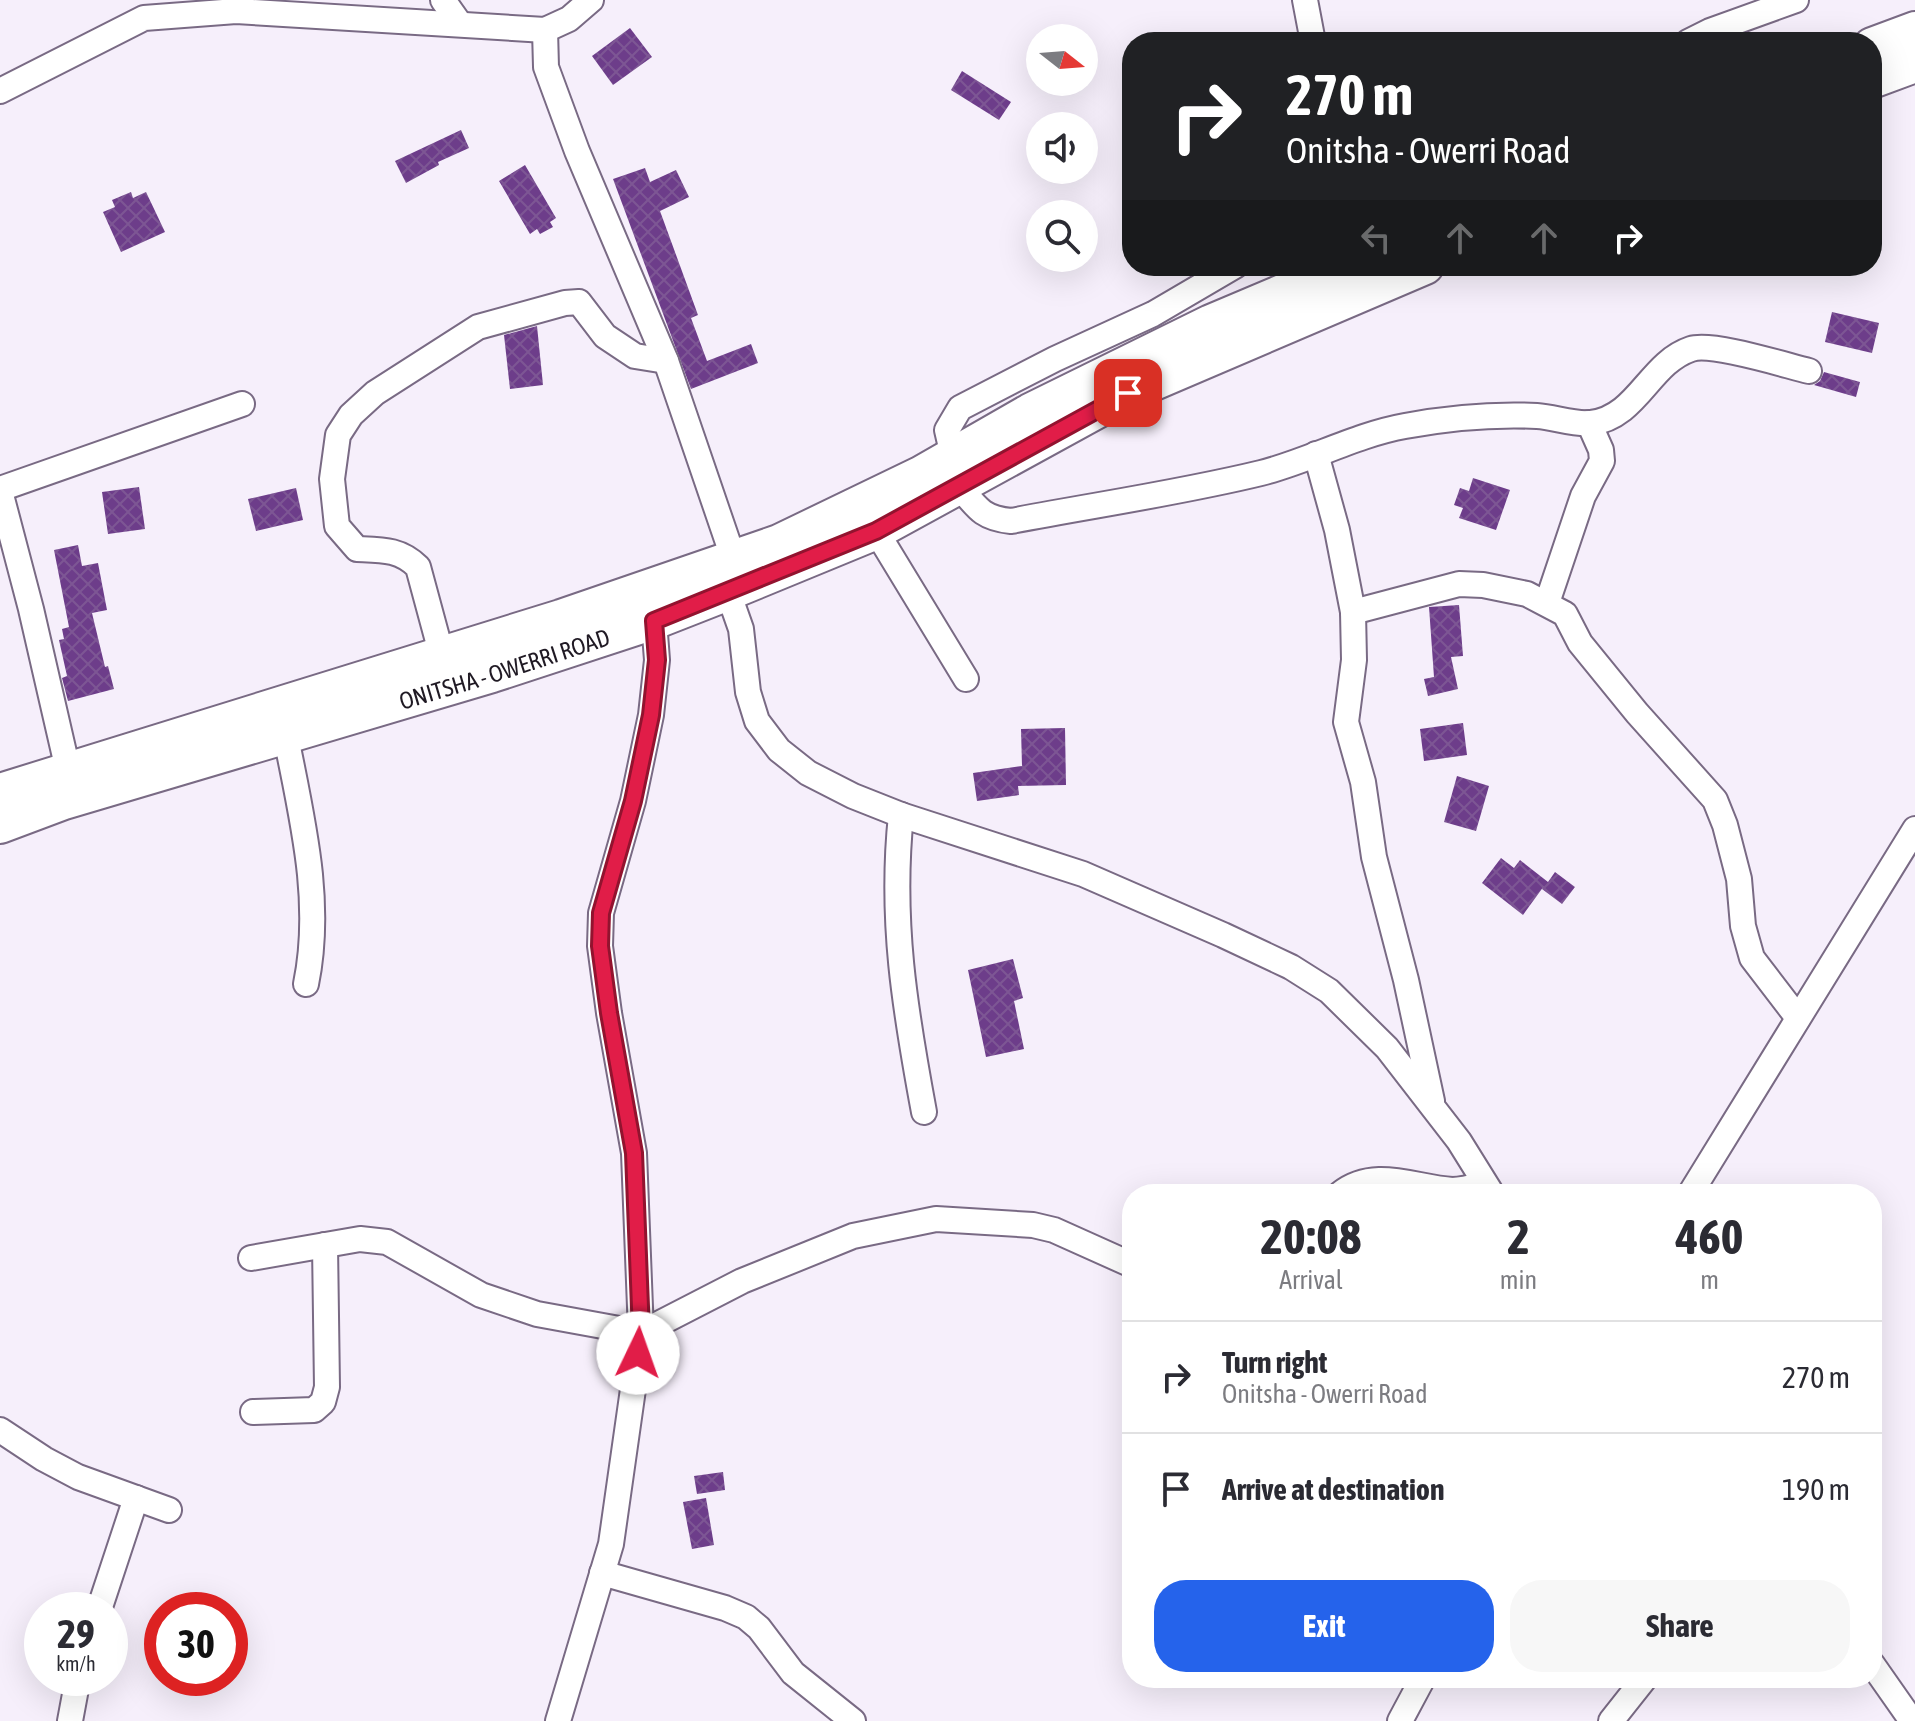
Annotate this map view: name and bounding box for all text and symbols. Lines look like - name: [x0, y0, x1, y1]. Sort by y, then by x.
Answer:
- north arrow: [1026, 24, 1098, 96]
- map controls: [1026, 24, 1098, 272]
- text: 270 m: [1286, 63, 1413, 127]
- icon: right: [1154, 64, 1258, 168]
- button: sound: [1026, 112, 1098, 184]
- text: Onitsha - Owerri Road: [1286, 129, 1571, 171]
- button: search: [1026, 200, 1098, 272]
- icon: left: [1354, 216, 1398, 260]
- icon: ahead: [1438, 216, 1482, 260]
- icon: ahead: [1522, 216, 1566, 260]
- icon: right: [1606, 216, 1650, 260]
- pin: [1094, 359, 1162, 427]
- icon: arrive: [1106, 371, 1150, 415]
- street label: ONITSHA - OWERRI ROAD: [396, 623, 613, 714]
- text: 20:08: [1261, 1209, 1361, 1264]
- text: 2: [1507, 1209, 1530, 1264]
- text: 460: [1676, 1209, 1743, 1264]
- text: Arrival: [1279, 1265, 1343, 1295]
- text: min: [1500, 1265, 1537, 1295]
- text: m: [1700, 1265, 1719, 1295]
- position arrow: [596, 1311, 680, 1395]
- text: Turn right: [1222, 1345, 1328, 1379]
- icon: right: [1154, 1355, 1198, 1399]
- text: 270 m: [1782, 1360, 1850, 1394]
- text: Onitsha - Owerri Road: [1222, 1379, 1428, 1409]
- icon: arrive: [1154, 1467, 1198, 1511]
- text: Arrive at destination: [1222, 1472, 1444, 1506]
- text: 190 m: [1782, 1472, 1850, 1506]
- button: Exit: [1154, 1580, 1494, 1672]
- button: Share: [1510, 1580, 1850, 1672]
- speed limit sign: 30: [144, 1592, 248, 1696]
- text: 29: [57, 1611, 95, 1656]
- text: km/h: [56, 1652, 96, 1675]

